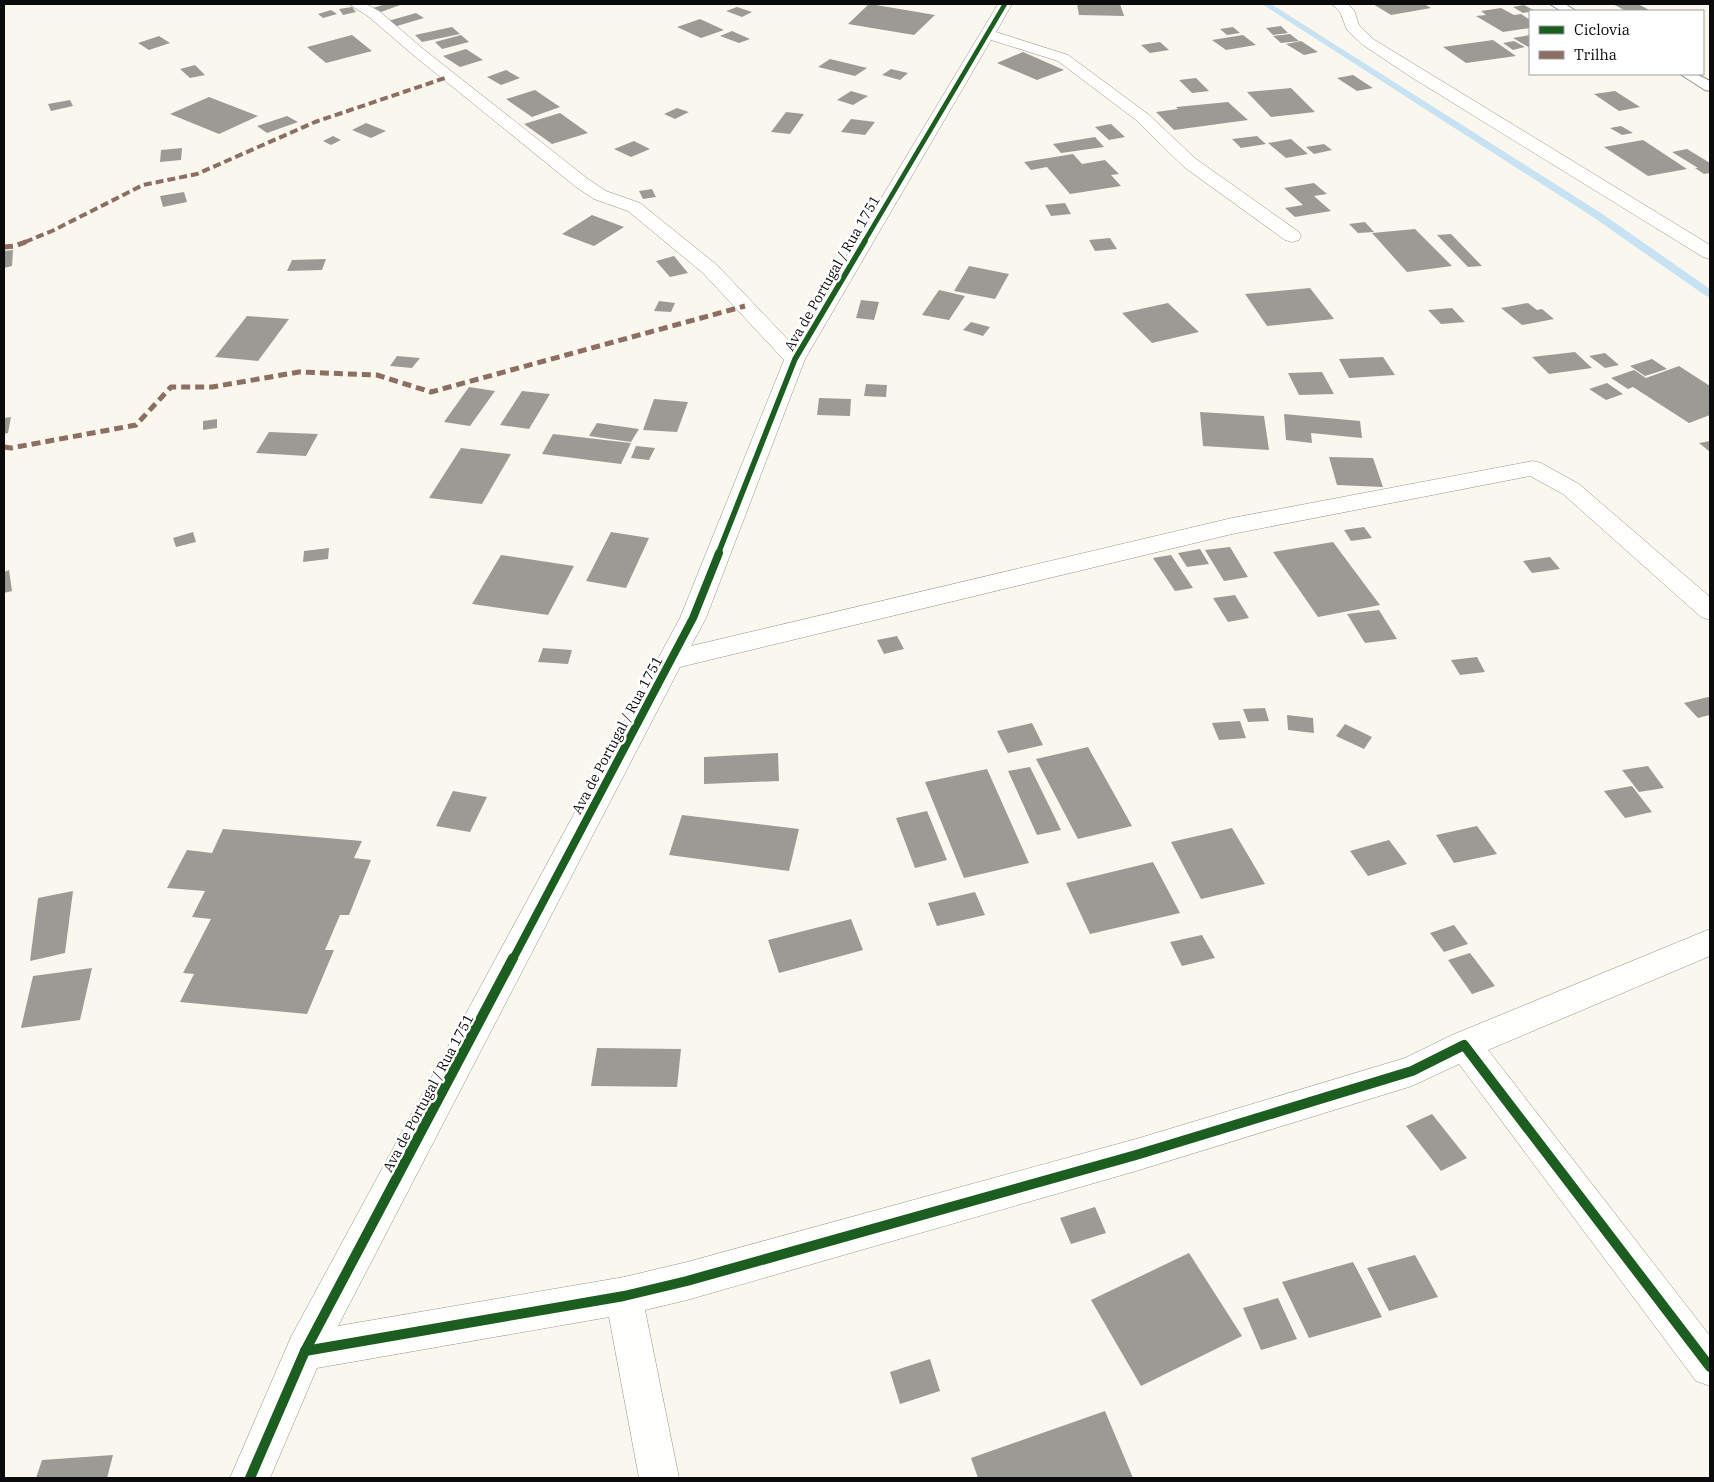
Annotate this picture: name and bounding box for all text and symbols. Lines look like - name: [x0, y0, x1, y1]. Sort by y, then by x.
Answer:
- legend: [1529, 10, 1704, 75]
- text: Ciclovia: [1574, 20, 1630, 39]
- text: Trilha: [1574, 45, 1617, 64]
- street label: Ava de Portugal / Rua 1751: [780, 192, 884, 354]
- street label: Ava de Portugal / Rua 1751: [568, 653, 666, 817]
- street label: Ava de Portugal / Rua 1751: [379, 1011, 477, 1175]

